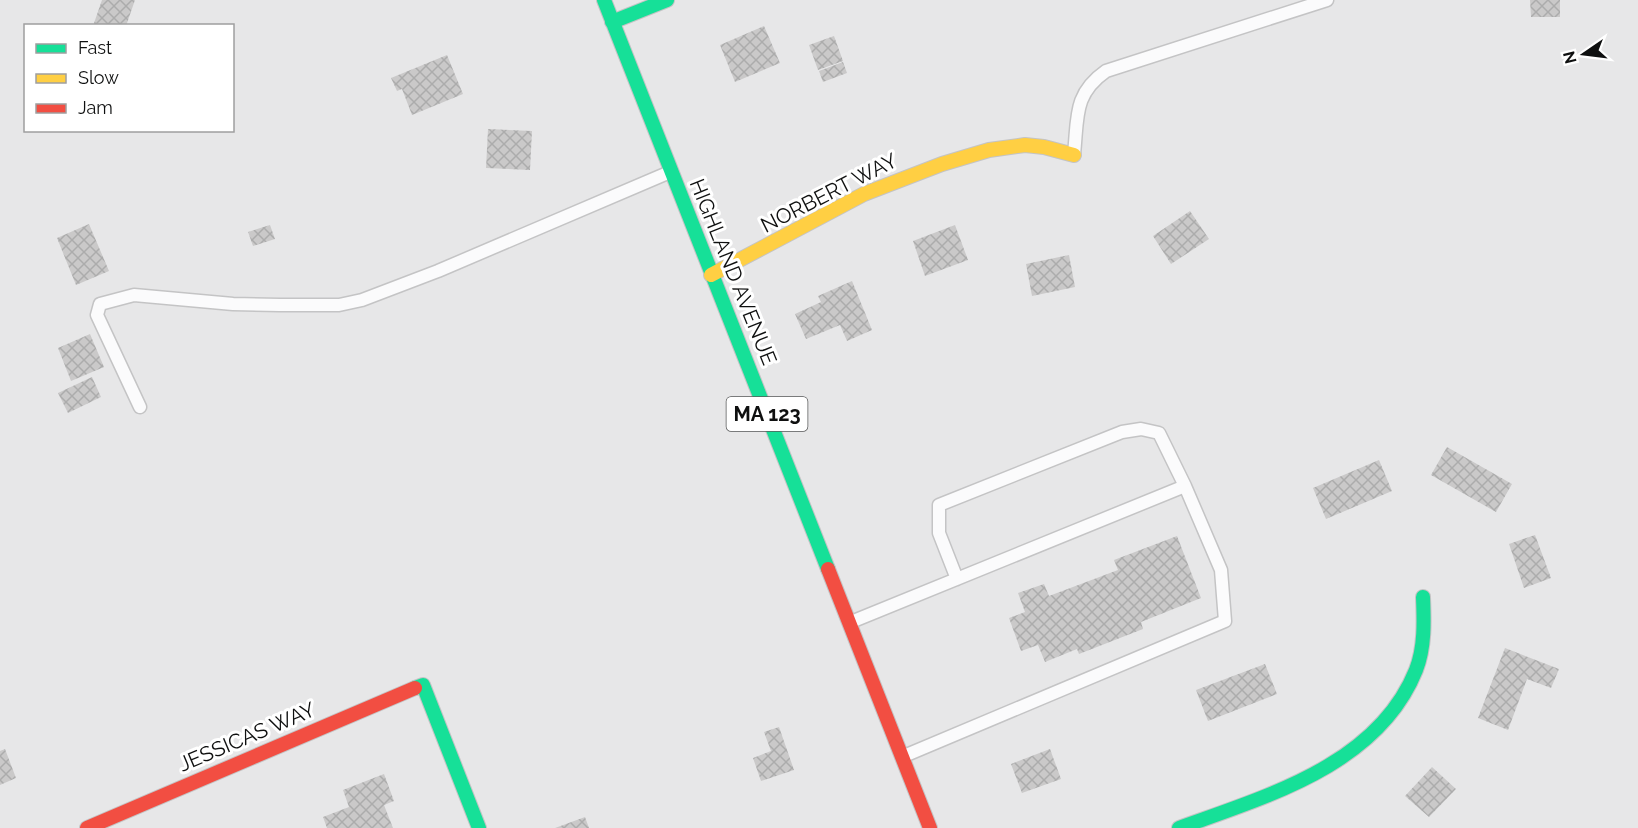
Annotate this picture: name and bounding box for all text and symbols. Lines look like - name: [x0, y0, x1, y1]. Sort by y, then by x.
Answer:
- legend: [24, 24, 234, 132]
- north arrow: [1554, 24, 1614, 84]
- text: Fast: [78, 37, 112, 58]
- text: N: [1559, 49, 1581, 66]
- text: Slow: [78, 67, 119, 88]
- text: Jam: [78, 97, 113, 118]
- street label: NORBERT WAY: [756, 147, 901, 238]
- street label: HIGHLAND AVENUE: [685, 175, 782, 369]
- road number: MA 123: [726, 397, 807, 431]
- street label: JESSICAS WAY: [175, 696, 319, 777]

